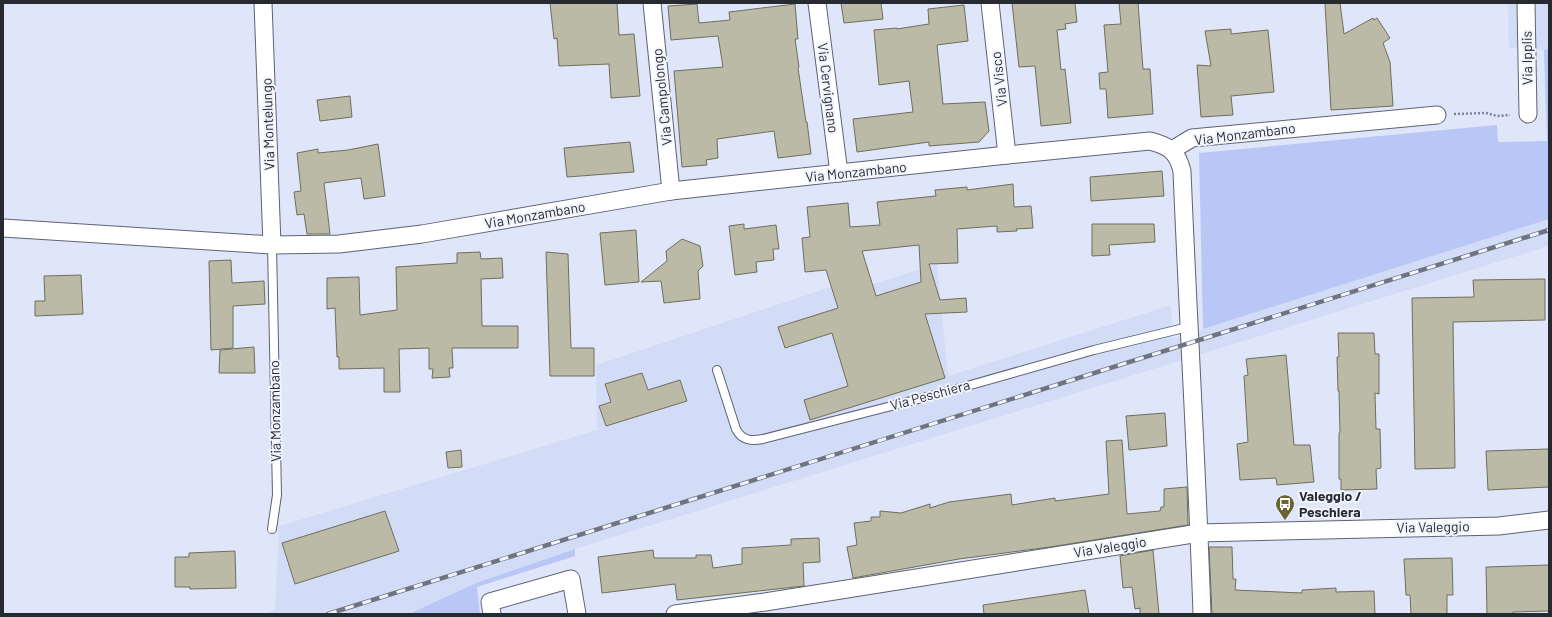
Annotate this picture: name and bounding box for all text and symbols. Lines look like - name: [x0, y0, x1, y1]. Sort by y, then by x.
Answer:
- street label: Via Ipplis: [1518, 30, 1535, 85]
- street label: Via Cervignano: [815, 42, 842, 134]
- street label: Via Campolongo: [648, 48, 675, 147]
- street label: Via Visco: [987, 51, 1010, 107]
- street label: Via Montelungo: [257, 77, 278, 171]
- street label: Via Monzambano: [1193, 119, 1296, 148]
- street label: Via Monzambano: [804, 158, 907, 185]
- street label: Via Monzambano: [483, 197, 587, 232]
- street label: Via Monzambano: [265, 360, 284, 462]
- street label: Via Peschiera: [888, 376, 972, 413]
- place label: Valeggio / Peschiera: [1299, 487, 1362, 520]
- bus stop icon: Valeggio / Peschiera: [1274, 493, 1296, 521]
- street label: Via Valeggio: [1396, 517, 1470, 536]
- street label: Via Valeggio: [1072, 532, 1147, 561]

